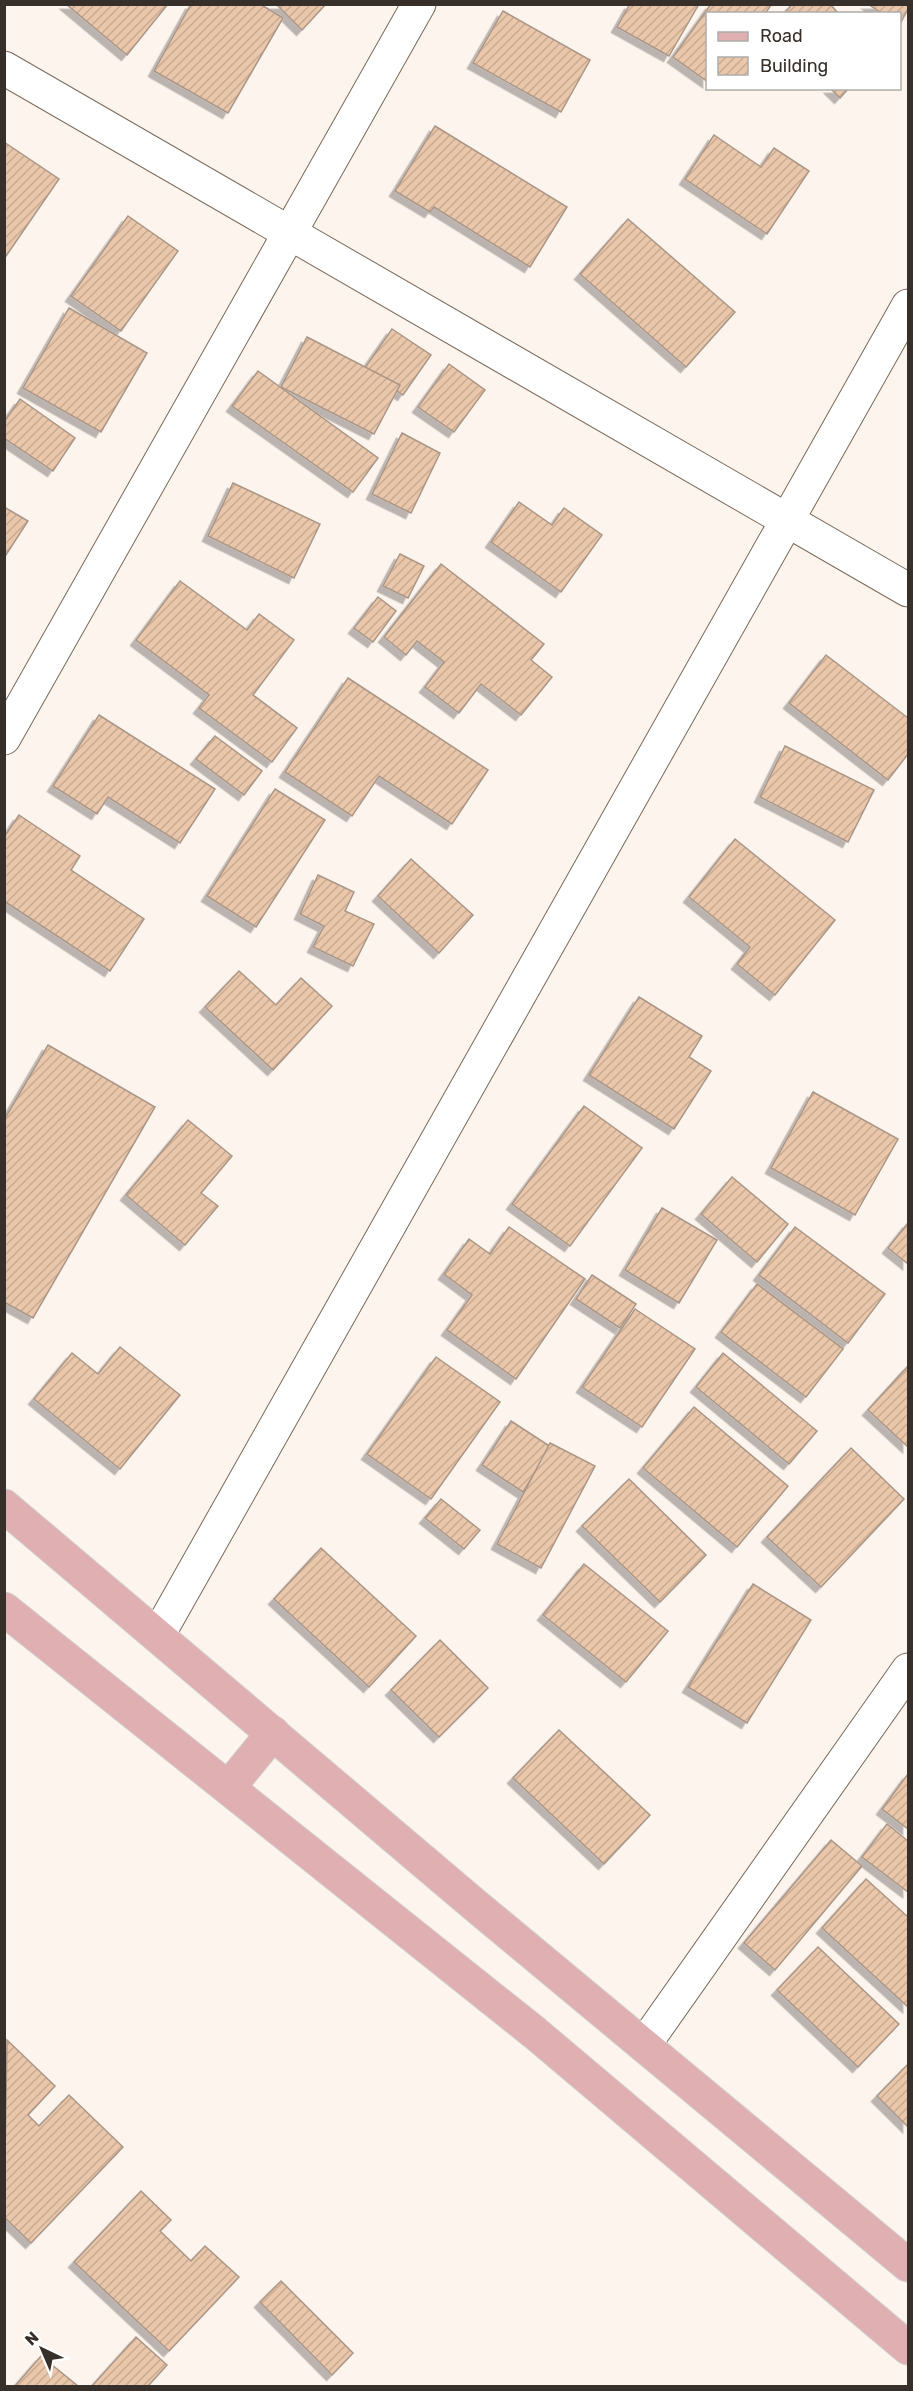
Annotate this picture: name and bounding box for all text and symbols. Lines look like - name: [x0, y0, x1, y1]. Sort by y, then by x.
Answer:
- legend: [706, 12, 901, 90]
- text: Road: [760, 25, 803, 47]
- text: Building: [760, 55, 828, 77]
- north arrow: [12, 2319, 72, 2379]
- text: N: [21, 2328, 43, 2349]

